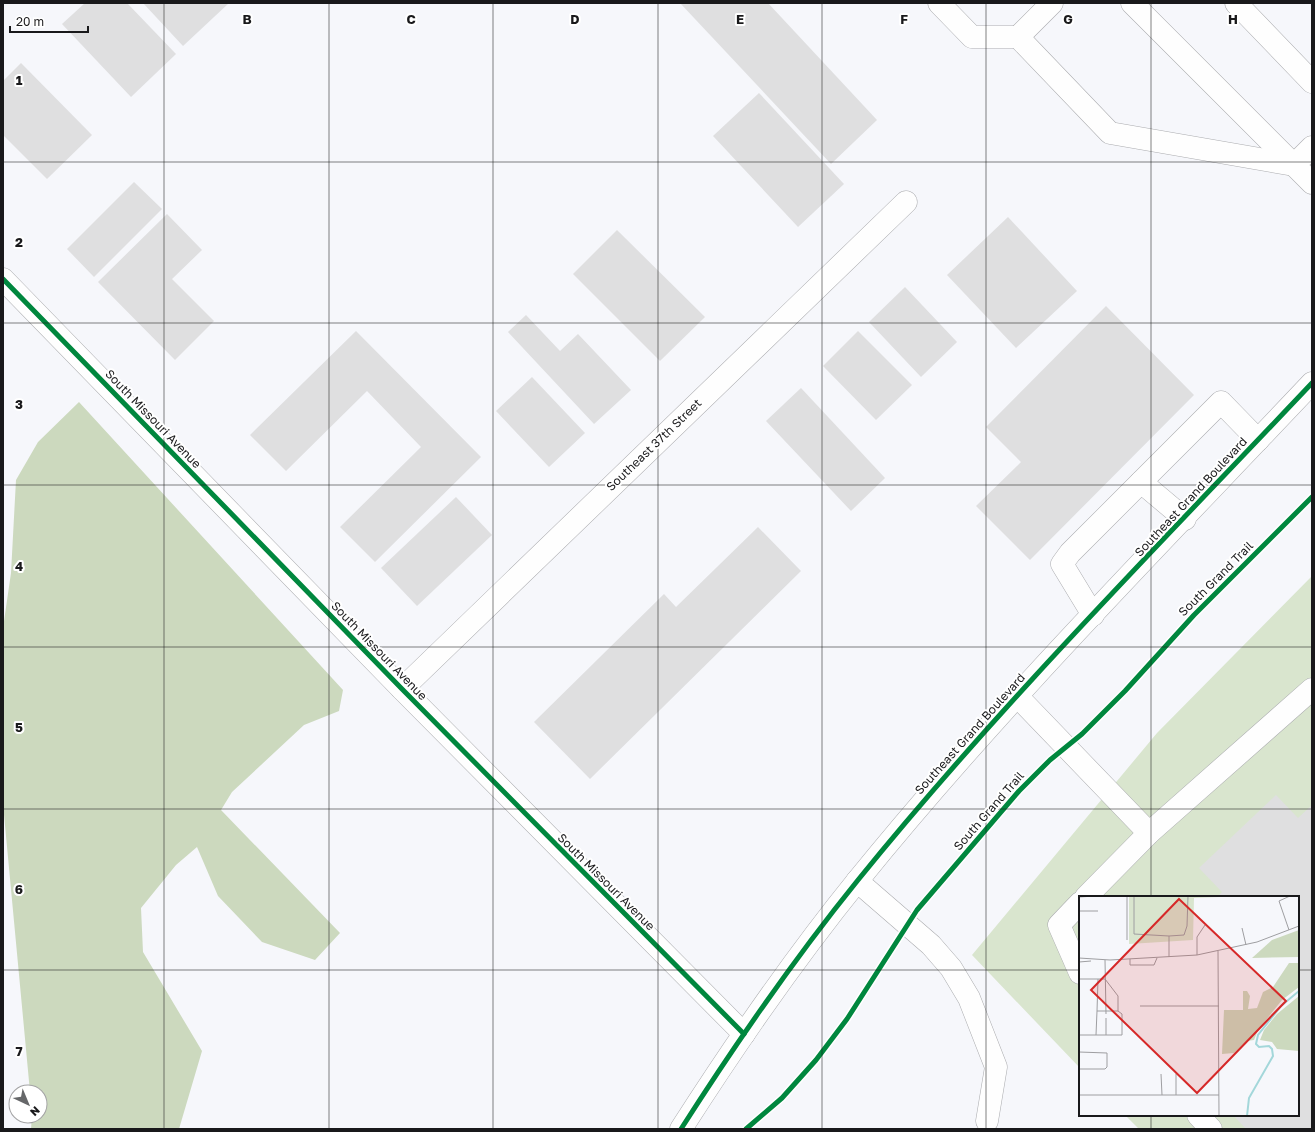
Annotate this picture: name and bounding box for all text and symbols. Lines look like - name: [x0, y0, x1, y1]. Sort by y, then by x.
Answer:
- scale bar: [10, 8, 88, 34]
- text: B: [242, 11, 252, 27]
- text: C: [406, 11, 416, 27]
- text: D: [570, 11, 580, 27]
- text: E: [736, 11, 744, 27]
- text: F: [900, 11, 908, 27]
- text: G: [1063, 11, 1073, 27]
- text: H: [1228, 11, 1238, 27]
- text: 20 m: [16, 14, 44, 29]
- text: 1: [16, 72, 23, 88]
- text: 2: [15, 234, 23, 250]
- street label: South Missouri Avenue: [102, 366, 204, 471]
- street label: Southeast 37th Street: [603, 395, 704, 494]
- text: 3: [15, 396, 23, 412]
- street label: Southeast Grand Boulevard: [1131, 434, 1250, 559]
- street label: South Grand Trail: [1175, 538, 1256, 619]
- text: 4: [15, 558, 23, 574]
- street label: South Missouri Avenue: [328, 598, 430, 703]
- street label: Southeast Grand Boulevard: [911, 670, 1028, 797]
- text: 5: [15, 719, 23, 735]
- street label: South Grand Trail: [950, 768, 1027, 853]
- street label: South Missouri Avenue: [555, 830, 658, 933]
- text: 6: [15, 881, 23, 897]
- inset map: [1079, 896, 1299, 1116]
- text: 7: [15, 1043, 23, 1059]
- north arrow: [8, 1084, 48, 1124]
- text: N: [28, 1104, 43, 1119]

